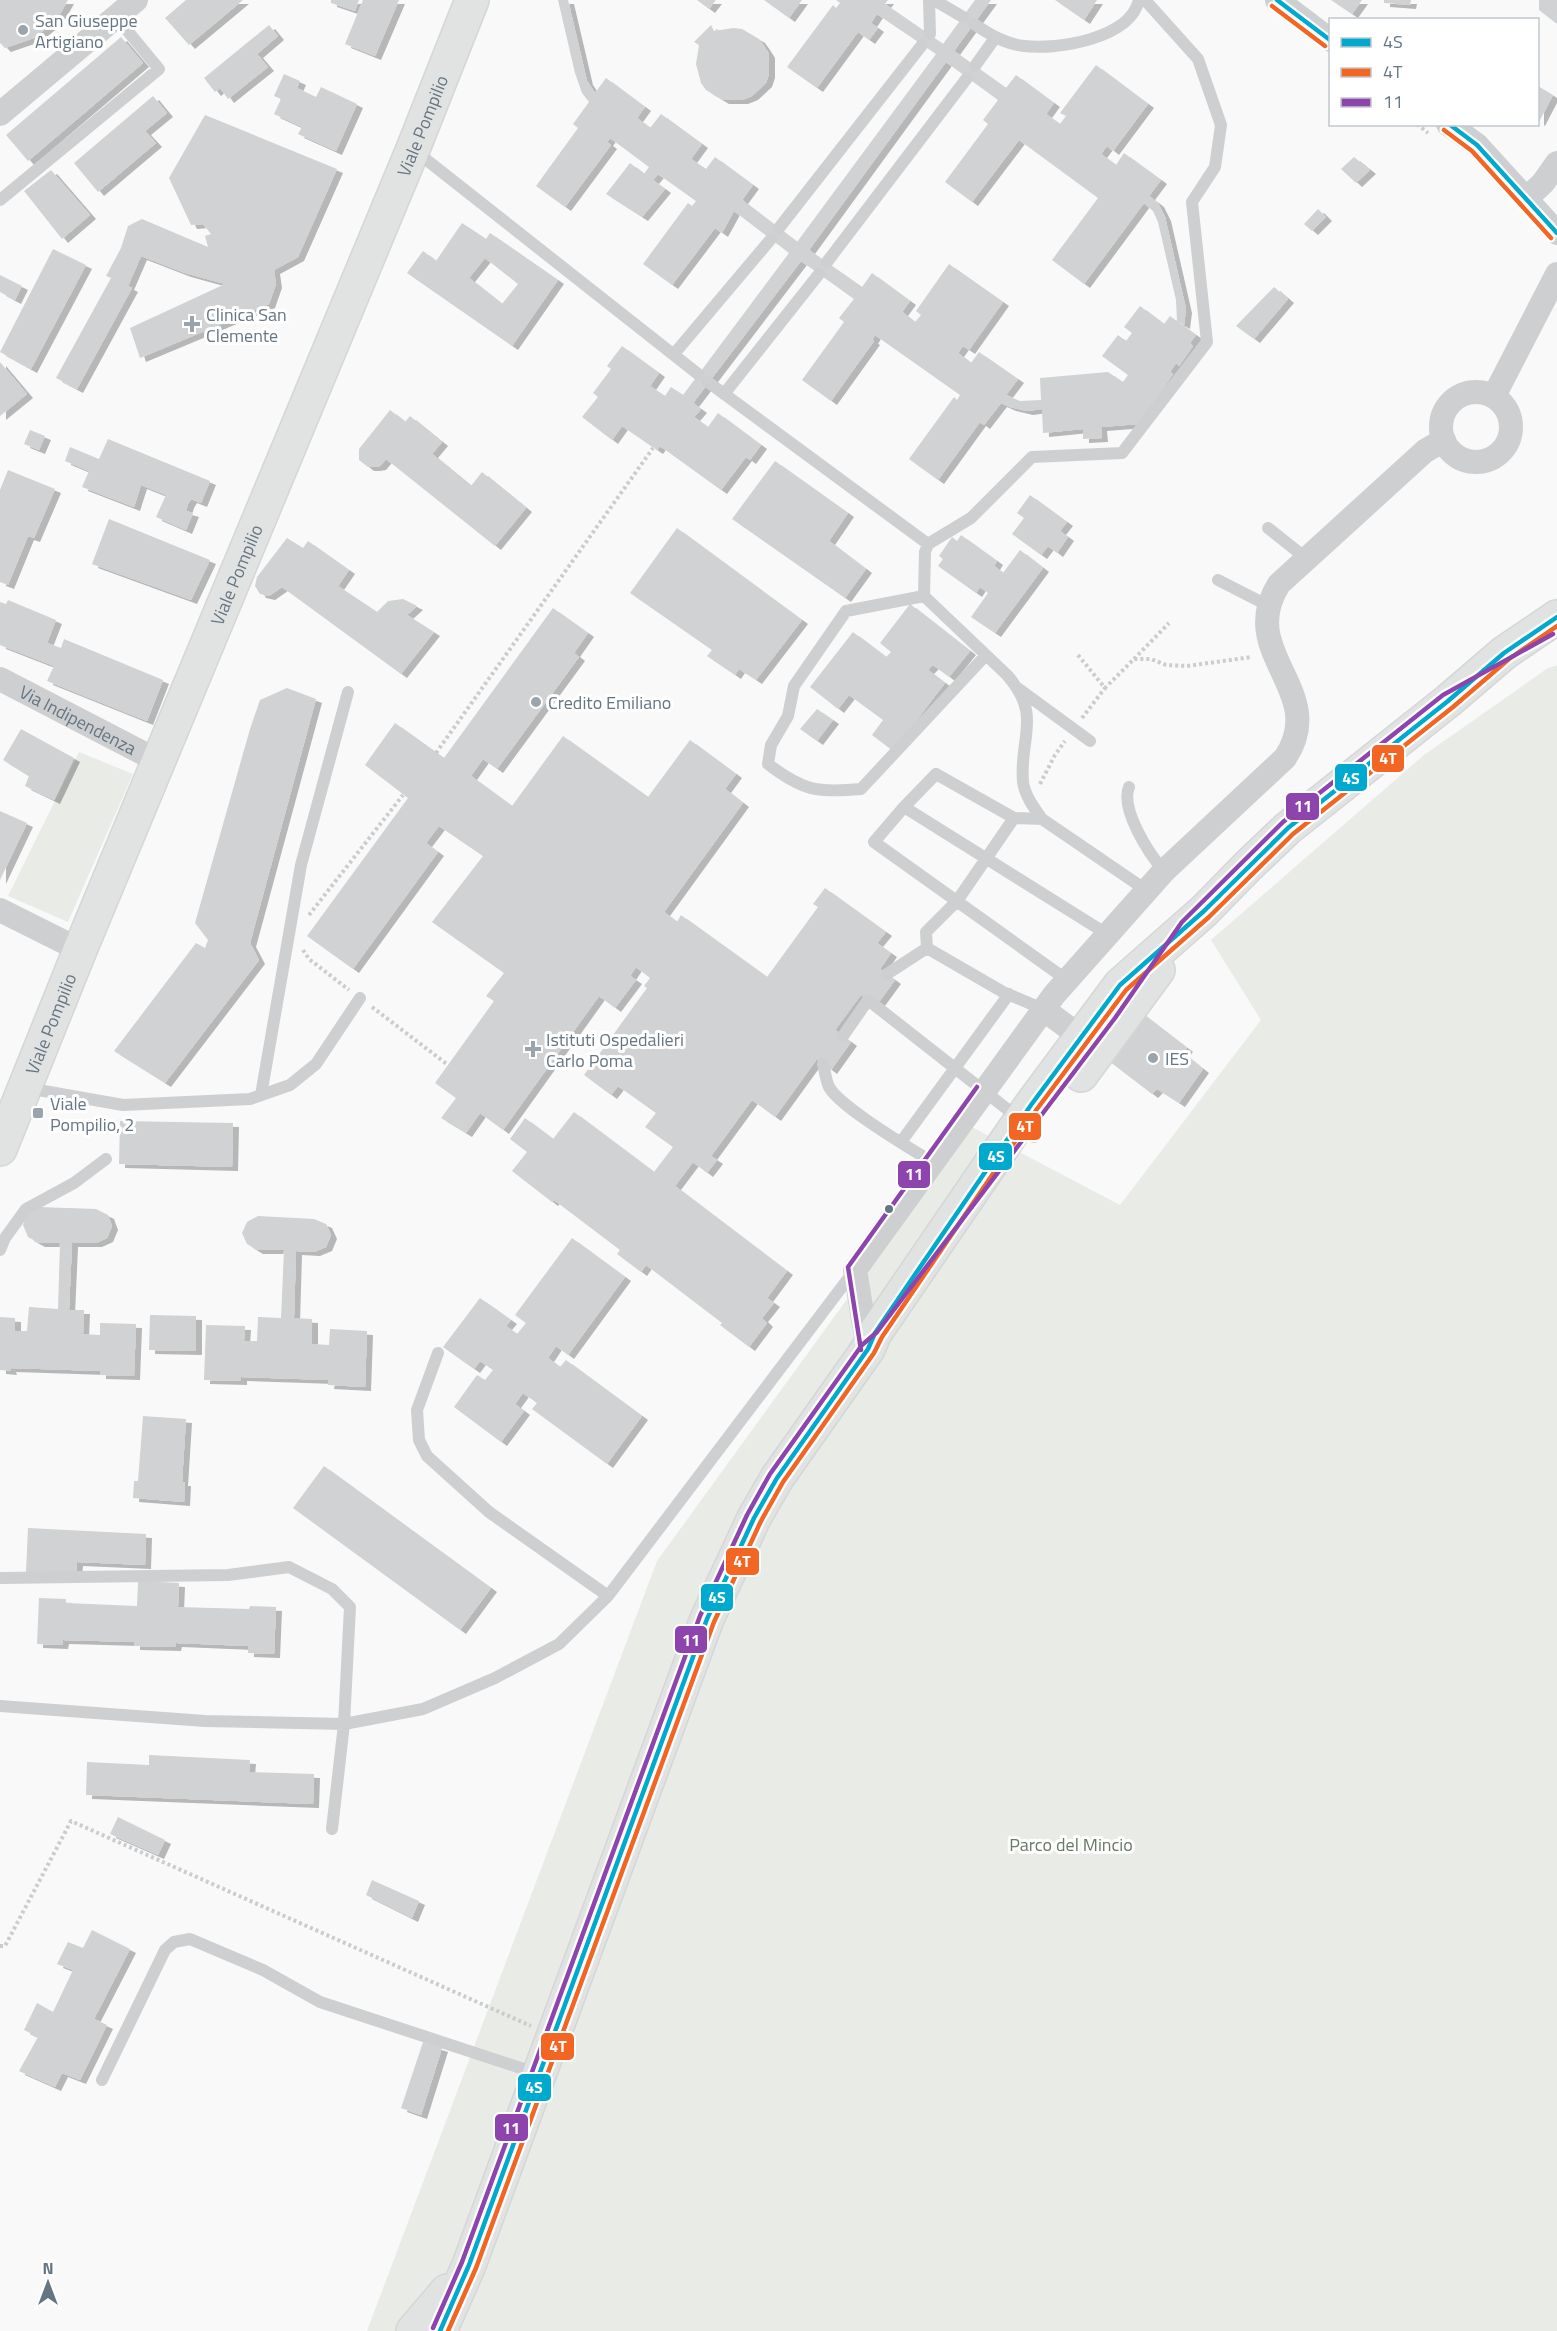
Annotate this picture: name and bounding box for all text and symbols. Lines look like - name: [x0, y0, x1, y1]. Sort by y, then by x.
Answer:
- place label: San Giuseppe Artigiano: [35, 7, 138, 55]
- legend: [1329, 18, 1539, 126]
- marker: San Giuseppe Artigiano: [16, 23, 30, 37]
- text: 4S: [1383, 28, 1403, 55]
- text: 4T: [1383, 58, 1403, 85]
- street label: Viale Pompilio: [390, 71, 454, 180]
- text: 11: [1383, 88, 1403, 115]
- place label: Clinica San Clemente: [206, 301, 287, 349]
- marker: Clinica San Clemente: [183, 315, 201, 333]
- street label: Viale Pompilio: [203, 520, 269, 629]
- street label: Via Indipendenza: [15, 678, 141, 761]
- place label: Credito Emiliano: [548, 689, 671, 716]
- marker: Credito Emiliano: [529, 695, 543, 709]
- line badge: 4T: [1371, 744, 1405, 773]
- text: 4T: [1379, 746, 1397, 770]
- line badge: 4S: [1334, 763, 1368, 792]
- text: 4S: [1342, 766, 1360, 790]
- line badge: 11: [1285, 792, 1320, 821]
- text: 11: [1294, 794, 1312, 818]
- street label: Viale Pompilio: [18, 969, 83, 1078]
- place label: Istituti Ospedalieri Carlo Poma: [546, 1026, 684, 1074]
- marker: Istituti Ospedalieri Carlo Poma: [524, 1040, 542, 1058]
- place label: IES: [1165, 1045, 1189, 1072]
- marker: IES: [1146, 1051, 1160, 1065]
- place label: Viale Pompilio, 2: [50, 1090, 134, 1138]
- marker: Viale Pompilio, 2: [31, 1106, 45, 1120]
- line badge: 4T: [1008, 1112, 1042, 1141]
- text: 4T: [1016, 1114, 1034, 1138]
- line badge: 4S: [978, 1142, 1013, 1171]
- text: 4S: [987, 1144, 1005, 1168]
- line badge: 11: [897, 1160, 931, 1189]
- text: 11: [905, 1162, 923, 1186]
- unlabelled marker: [883, 1203, 895, 1215]
- line badge: 4T: [725, 1547, 760, 1576]
- text: 4T: [733, 1549, 751, 1573]
- line badge: 4S: [700, 1583, 734, 1612]
- text: 4S: [708, 1585, 726, 1609]
- line badge: 11: [674, 1625, 708, 1654]
- text: 11: [682, 1628, 700, 1652]
- park label: Parco del Mincio: [1009, 1831, 1133, 1858]
- line badge: 4T: [540, 2032, 575, 2061]
- text: 4T: [549, 2034, 567, 2058]
- line badge: 4S: [517, 2073, 552, 2102]
- text: 4S: [525, 2075, 543, 2099]
- line badge: 11: [494, 2113, 529, 2142]
- text: 11: [502, 2116, 520, 2140]
- north arrow: [18, 2253, 78, 2313]
- text: N: [42, 2256, 54, 2280]

